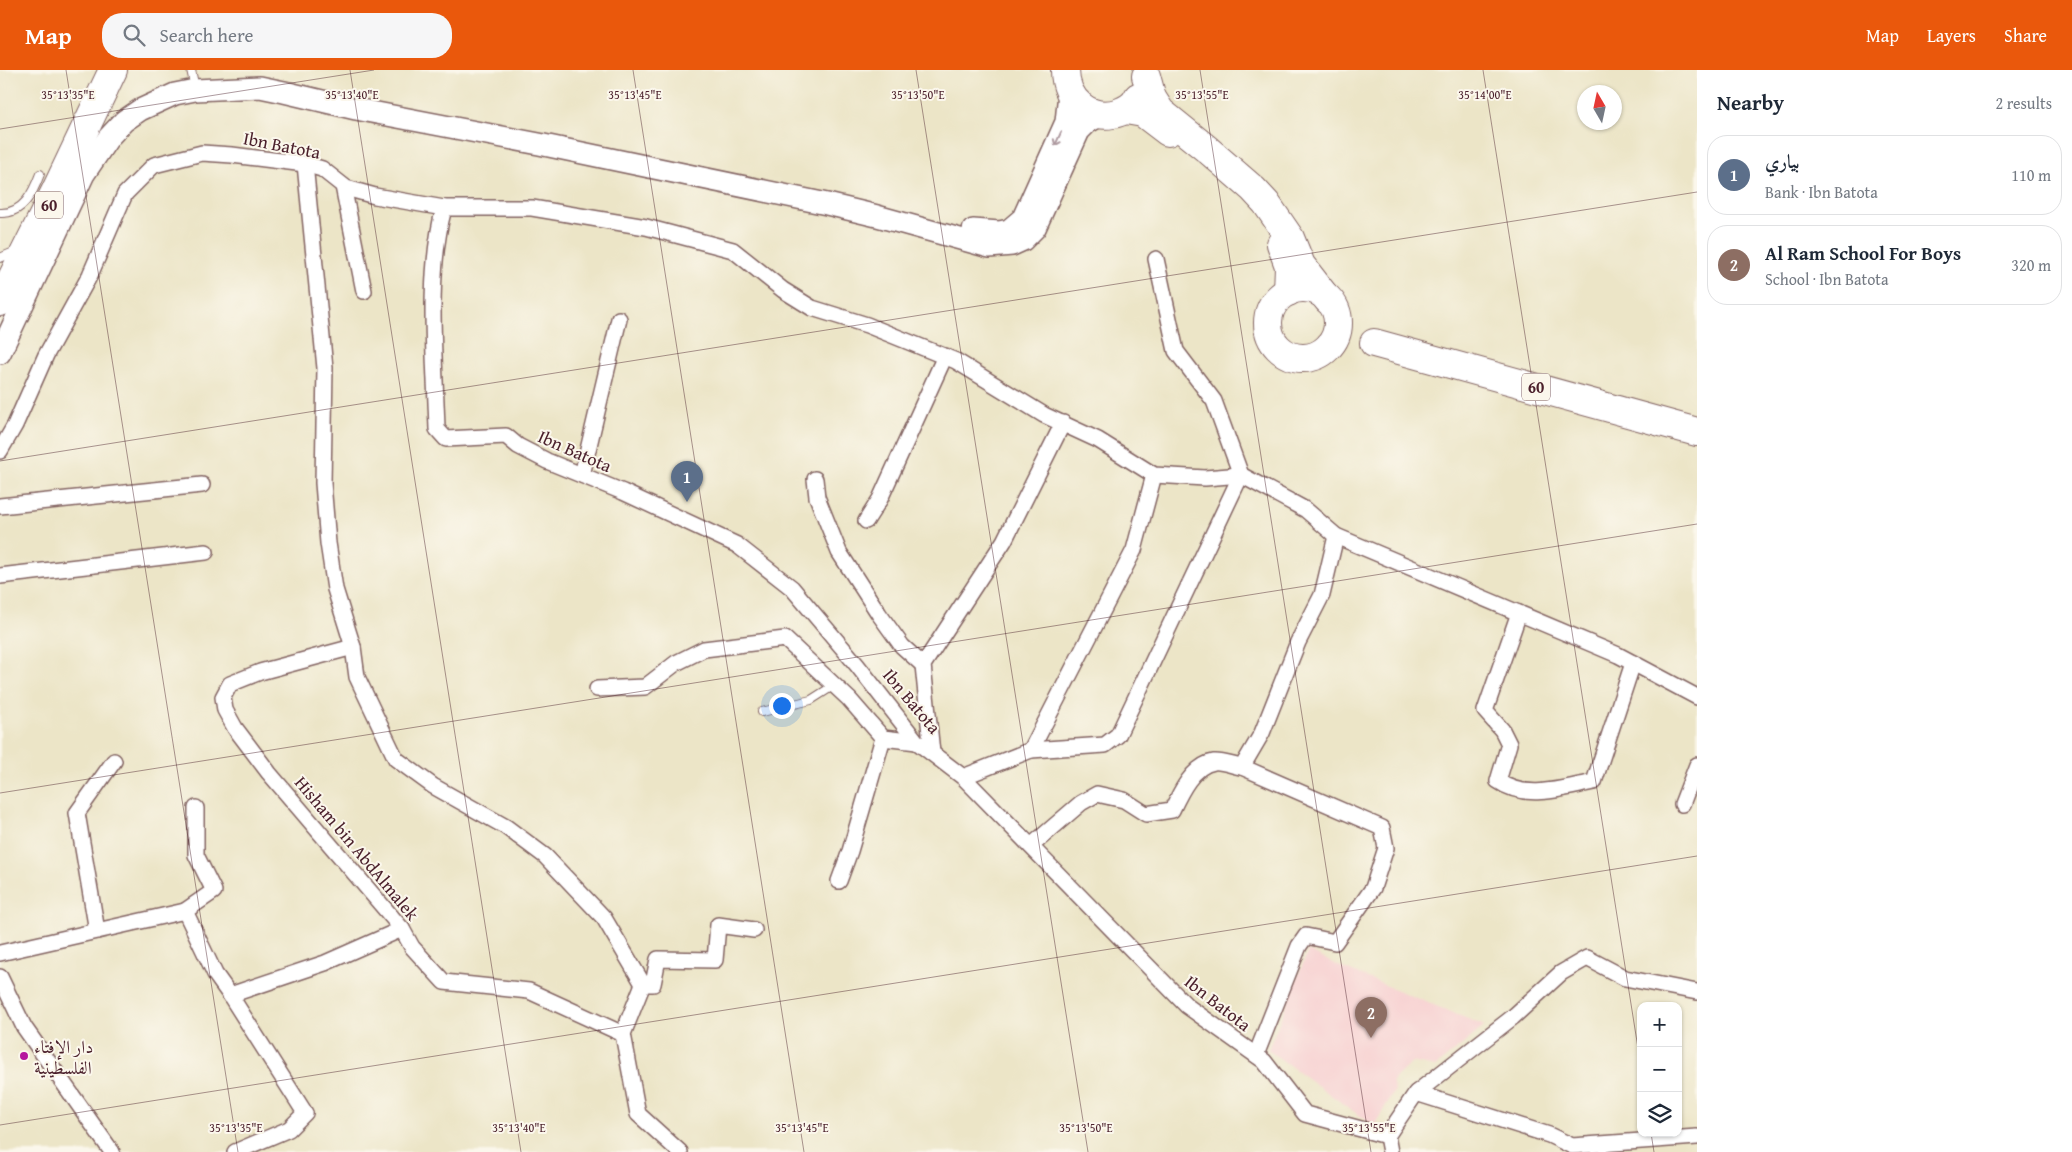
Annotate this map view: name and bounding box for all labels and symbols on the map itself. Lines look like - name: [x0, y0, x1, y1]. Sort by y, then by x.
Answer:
- north arrow: [1577, 85, 1622, 130]
- text: 35°13'35"E: [41, 86, 95, 103]
- text: 35°13'40"E: [325, 86, 379, 103]
- text: 35°13'45"E: [608, 86, 662, 103]
- text: 35°13'50"E: [891, 86, 945, 103]
- text: 35°13'55"E: [1175, 86, 1229, 103]
- text: 35°14'00"E: [1458, 86, 1512, 103]
- street label: Ibn Batota: [241, 124, 323, 166]
- one-way arrow: [1053, 131, 1063, 146]
- road number: 60: [35, 192, 63, 218]
- road number: 60: [1522, 374, 1550, 400]
- street label: Ibn Batota: [534, 423, 617, 479]
- pin: 1: [671, 461, 703, 502]
- street label: Ibn Batota: [877, 662, 948, 740]
- your location: [769, 693, 795, 719]
- street label: Hisham bin AbdAlmalek: [288, 770, 426, 927]
- street label: Ibn Batota: [1179, 968, 1257, 1038]
- pin: 2: [1355, 997, 1387, 1038]
- place label: دار الإفتاء الفلسطينية: [34, 1033, 93, 1081]
- marker: دار الإفتاء الفلسطينية: [18, 1050, 30, 1062]
- text: 35°13'35"E: [209, 1119, 263, 1136]
- text: 35°13'40"E: [492, 1119, 546, 1136]
- text: 35°13'45"E: [775, 1119, 829, 1136]
- text: 35°13'50"E: [1059, 1119, 1113, 1136]
- text: 35°13'55"E: [1342, 1119, 1396, 1136]

